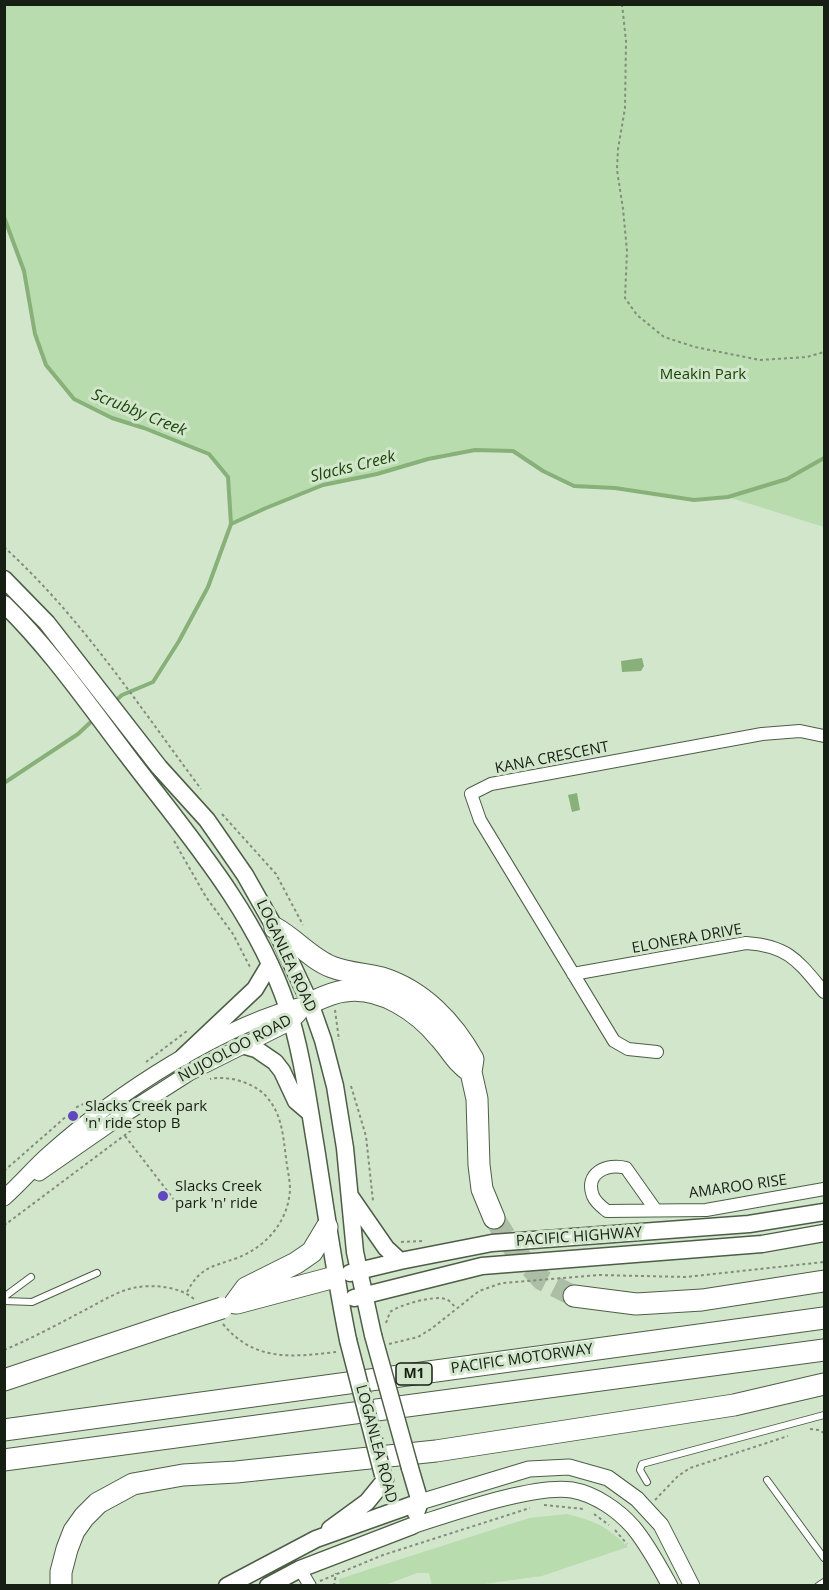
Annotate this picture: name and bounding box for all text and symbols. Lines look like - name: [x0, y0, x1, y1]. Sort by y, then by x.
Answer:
- park label: Meakin Park: [660, 366, 746, 384]
- water label: Scrubby Creek: [89, 385, 189, 441]
- water label: Slacks Creek: [309, 447, 397, 487]
- street label: KANA CRESCENT: [493, 738, 611, 778]
- street label: LOGANLEA ROAD: [252, 897, 320, 1015]
- street label: ELONERA DRIVE: [630, 920, 744, 958]
- street label: NUJOOLOO ROAD: [175, 1011, 295, 1087]
- place label: Slacks Creek park 'n' ride stop B: [85, 1098, 207, 1133]
- marker: Slacks Creek park 'n' ride stop B: [66, 1109, 80, 1123]
- street label: AMAROO RISE: [688, 1171, 788, 1203]
- place label: Slacks Creek park 'n' ride: [175, 1178, 262, 1213]
- marker: Slacks Creek park 'n' ride: [156, 1189, 170, 1203]
- street label: PACIFIC HIGHWAY: [515, 1224, 643, 1250]
- street label: PACIFIC MOTORWAY: [450, 1340, 594, 1378]
- road number: M1: [396, 1363, 432, 1385]
- street label: LOGANLEA ROAD: [352, 1383, 400, 1505]

